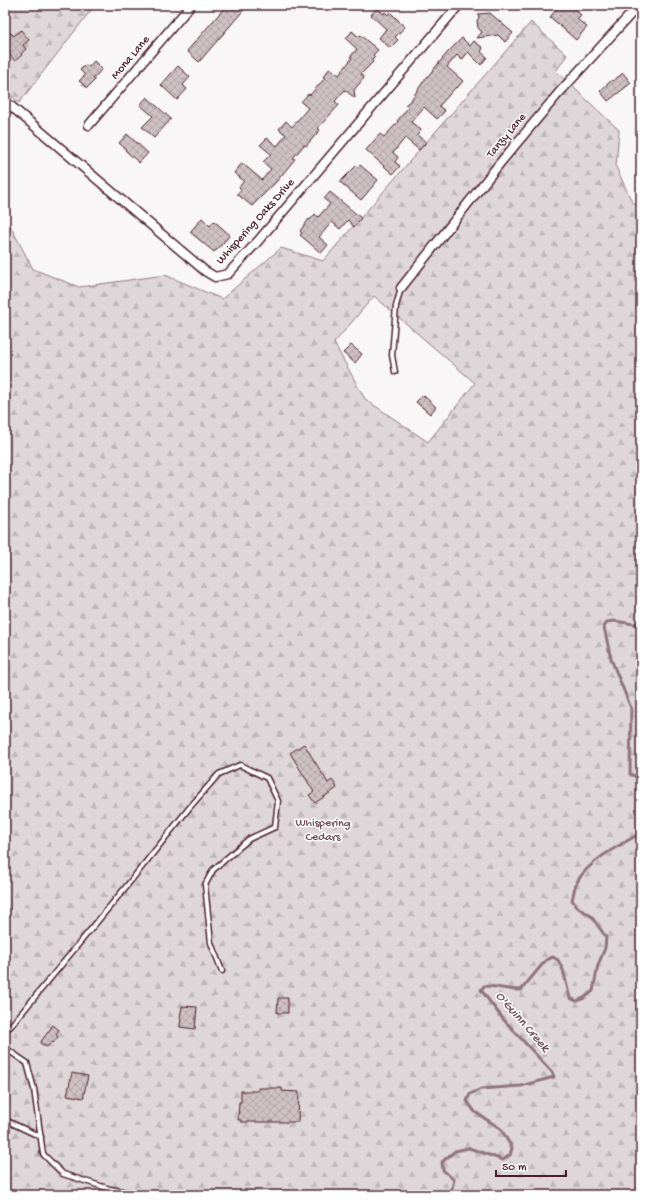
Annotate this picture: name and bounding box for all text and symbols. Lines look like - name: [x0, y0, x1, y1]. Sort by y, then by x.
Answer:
- street label: Mona Lane: [109, 33, 154, 83]
- street label: Tanzy Lane: [484, 110, 530, 162]
- street label: Whispering Oaks Drive: [214, 176, 299, 268]
- park label: Whispering Cedars: [295, 817, 351, 845]
- water label: O'Guinn Creek: [492, 989, 553, 1056]
- scale bar: [496, 1152, 566, 1178]
- text: 50 m: [502, 1161, 527, 1175]

